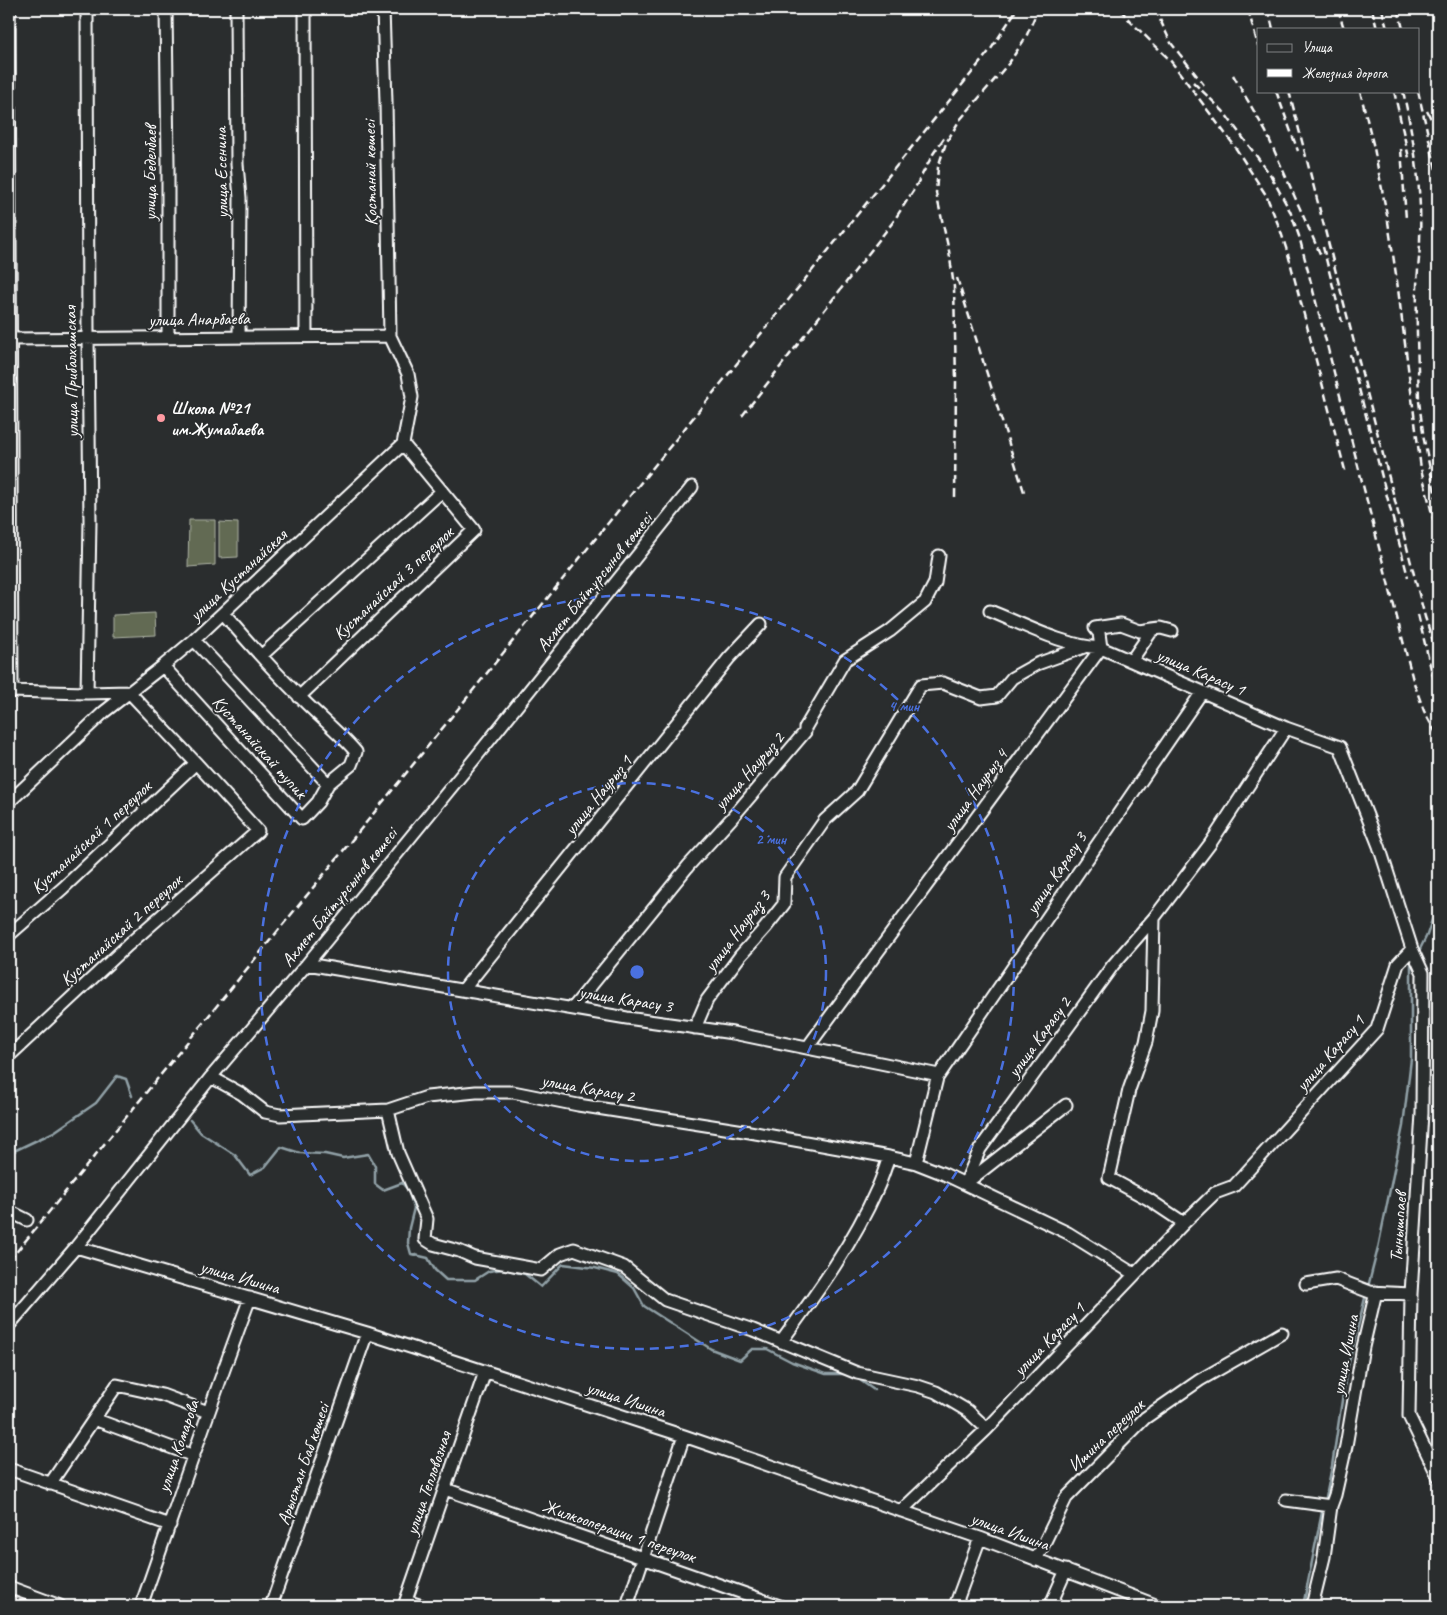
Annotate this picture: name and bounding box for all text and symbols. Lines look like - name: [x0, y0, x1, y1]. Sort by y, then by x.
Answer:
- legend: [1257, 28, 1420, 92]
- text: Улица: [1302, 38, 1333, 57]
- text: Железная дорога: [1302, 64, 1389, 83]
- street label: Қостанай көшесі: [358, 117, 382, 226]
- street label: улица Беделбаев: [139, 122, 161, 222]
- street label: улица Есенина: [209, 126, 233, 220]
- street label: улица Прибалхашская: [59, 304, 83, 439]
- street label: улица Анарбаева: [147, 307, 251, 331]
- place label: Школа №21 им.Жумабаева: [171, 397, 265, 440]
- marker: Школа №21 им.Жумабаева: [155, 412, 167, 424]
- street label: Ахмет Байтұрсынов көшесі: [531, 506, 658, 656]
- street label: Кустанайскай 3 переулок: [328, 520, 459, 644]
- street label: улица Кустанайская: [184, 523, 292, 626]
- street label: улица Карасу 1: [1152, 643, 1249, 701]
- street label: Кустанайскай тупик: [208, 691, 313, 804]
- text: 4 мин: [889, 697, 921, 716]
- street label: улица Наурыз 2: [708, 726, 791, 816]
- street label: улица Наурыз 4: [937, 743, 1014, 837]
- street label: улица Наурыз 1: [559, 750, 638, 841]
- street label: Кустанайскай 1 переулок: [26, 774, 157, 898]
- street label: Ахмет Байтұрсынов көшесі: [276, 821, 403, 971]
- street label: улица Карасу 3: [1020, 826, 1092, 919]
- text: 2 мин: [756, 830, 788, 849]
- street label: Кустанайскай 2 переулок: [55, 868, 188, 991]
- street label: улица Наурыз 3: [699, 884, 777, 977]
- centre of rings: [628, 963, 646, 981]
- street label: улица Карасу 3: [577, 981, 676, 1018]
- street label: улица Карасу 2: [1002, 991, 1077, 1082]
- street label: улица Карасу 1: [1290, 1010, 1370, 1096]
- street label: улица Карасу 2: [539, 1069, 638, 1107]
- street label: Тынышпаев: [1385, 1188, 1412, 1263]
- street label: улица Ишина: [197, 1255, 284, 1299]
- street label: улица Карасу 1: [1008, 1297, 1090, 1381]
- street label: улица Ишина: [1326, 1311, 1364, 1398]
- street label: улица Ишина: [583, 1376, 670, 1423]
- street label: Ишина переулок: [1063, 1393, 1150, 1476]
- street label: улица Комарова: [152, 1396, 204, 1496]
- street label: Арыстан Баб көшесі: [272, 1398, 335, 1528]
- street label: улица Тепловозная: [400, 1427, 456, 1538]
- street label: Жилкооперации 1 переулок: [540, 1494, 701, 1568]
- street label: улица Ишина: [967, 1506, 1054, 1556]

